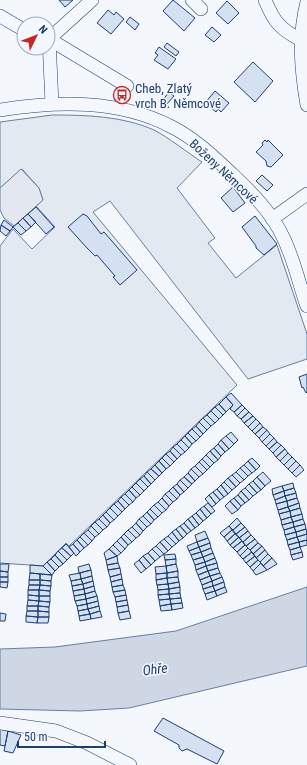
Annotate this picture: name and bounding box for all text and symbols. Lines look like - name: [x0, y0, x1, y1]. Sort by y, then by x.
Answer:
- north arrow: [16, 16, 56, 56]
- text: N: [36, 23, 50, 37]
- place label: Cheb, Zlatý vrch B. Němcové: [135, 81, 221, 111]
- bus stop icon: Cheb, Zlatý vrch B. Němcové: [112, 85, 132, 105]
- street label: Boženy Němcové: [186, 136, 261, 207]
- water label: Ohře: [142, 660, 168, 678]
- scale bar: [18, 723, 105, 749]
- text: 50 m: [24, 730, 48, 744]

